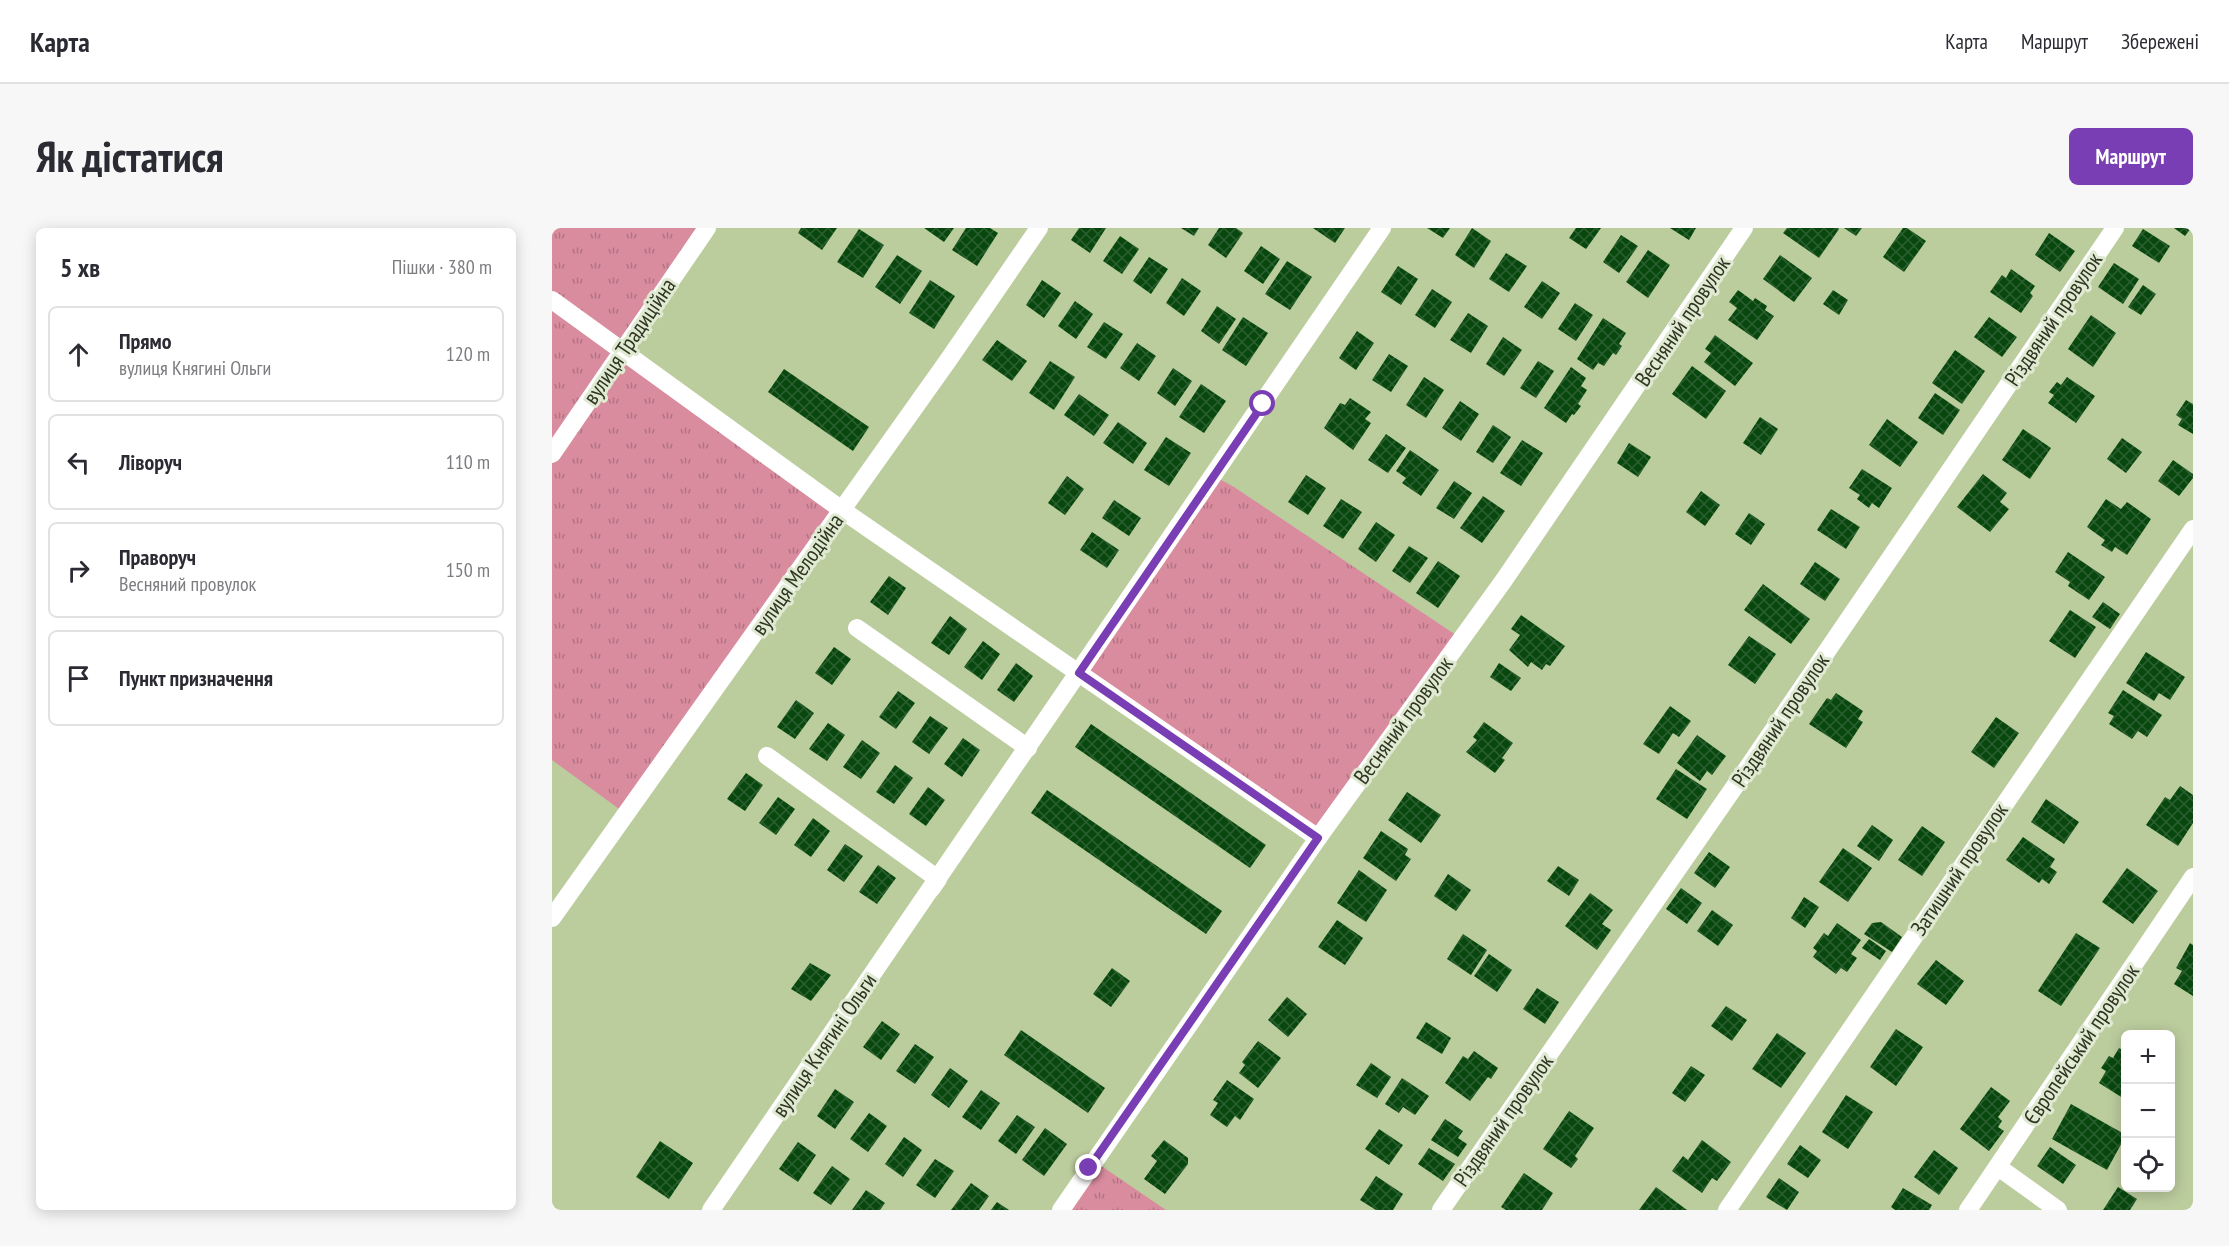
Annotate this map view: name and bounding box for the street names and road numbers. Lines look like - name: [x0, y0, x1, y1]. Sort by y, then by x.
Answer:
- street label: Різдвяний провулок: [1998, 246, 2108, 391]
- street label: Весняний провулок: [1628, 250, 1736, 391]
- street label: вулиця Традиційна: [577, 273, 681, 409]
- street label: вулиця Мелодійна: [745, 508, 849, 640]
- street label: Різдвяний провулок: [1725, 647, 1835, 792]
- street label: Весняний провулок: [1347, 650, 1459, 789]
- street label: Затишний провулок: [1904, 797, 2014, 941]
- street label: Європейський провулок: [2017, 958, 2145, 1130]
- street label: вулиця Княгині Ольги: [766, 968, 882, 1122]
- street label: Різдвяний провулок: [1447, 1048, 1559, 1192]

